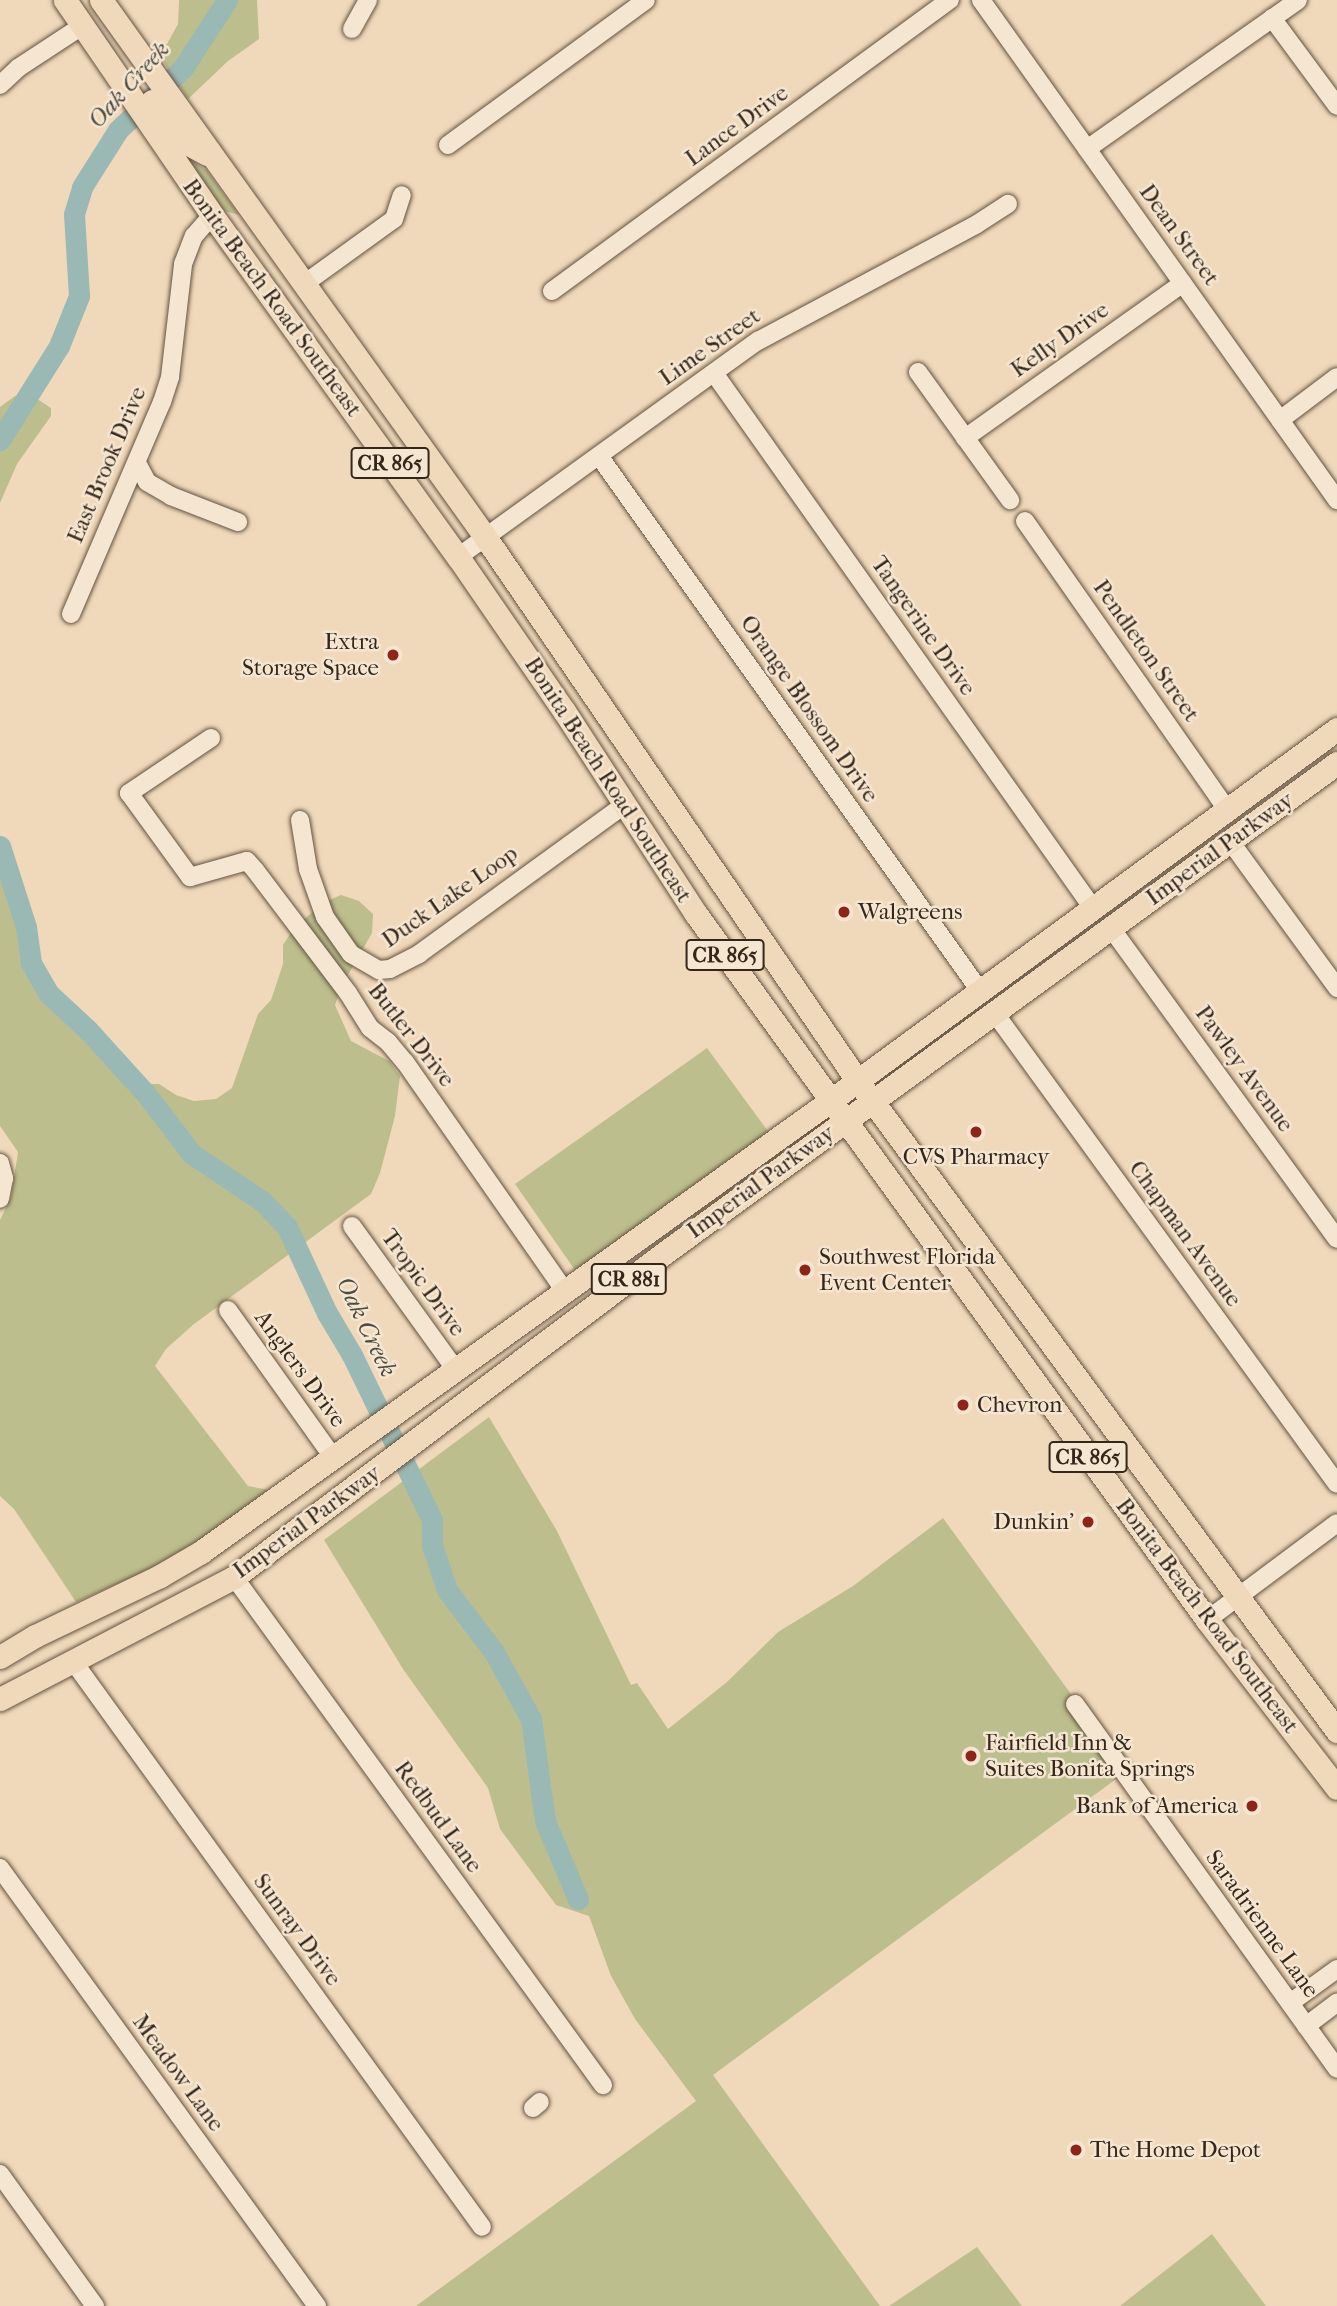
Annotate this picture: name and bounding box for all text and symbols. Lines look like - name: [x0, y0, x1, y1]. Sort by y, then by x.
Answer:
- water label: Oak Creek: [82, 35, 176, 135]
- street label: Lance Drive: [680, 79, 794, 173]
- street label: Bonita Beach Road Southeast: [176, 174, 368, 422]
- street label: Dean Street: [1133, 179, 1225, 291]
- street label: Kelly Drive: [1006, 296, 1114, 384]
- street label: Lime Street: [654, 302, 766, 392]
- street label: East Brook Drive: [62, 383, 152, 547]
- road number: CR 865: [350, 446, 430, 480]
- street label: Tangerine Drive: [865, 551, 981, 701]
- street label: Pendleton Street: [1087, 575, 1205, 727]
- street label: Orange Blossom Drive: [734, 610, 884, 808]
- place label: Extra Storage Space: [242, 628, 379, 682]
- marker: Extra Storage Space: [385, 647, 401, 663]
- street label: Bonita Beach Road Southeast: [518, 652, 698, 908]
- street label: Imperial Parkway: [1141, 786, 1299, 912]
- street label: Duck Lake Loop: [377, 840, 523, 954]
- place label: Walgreens: [858, 898, 963, 926]
- marker: Walgreens: [836, 904, 852, 920]
- road number: CR 865: [685, 937, 765, 972]
- street label: Butler Drive: [362, 977, 460, 1093]
- street label: Pawley Avenue: [1189, 1000, 1299, 1138]
- street label: Imperial Parkway: [682, 1119, 840, 1245]
- marker: CVS Pharmacy: [968, 1124, 984, 1140]
- place label: CVS Pharmacy: [903, 1143, 1049, 1171]
- street label: Chapman Avenue: [1123, 1156, 1247, 1312]
- street label: Tropic Drive: [375, 1224, 471, 1342]
- place label: Southwest Florida Event Center: [819, 1243, 995, 1297]
- road number: CR 881: [590, 1262, 668, 1296]
- marker: Southwest Florida Event Center: [797, 1262, 813, 1278]
- water label: Oak Creek: [329, 1272, 403, 1382]
- street label: Anglers Drive: [248, 1305, 352, 1433]
- place label: Chevron: [977, 1391, 1062, 1419]
- marker: Chevron: [955, 1397, 971, 1413]
- road number: CR 865: [1048, 1440, 1128, 1474]
- street label: Imperial Parkway: [228, 1459, 386, 1585]
- street label: Bonita Beach Road Southeast: [1110, 1493, 1304, 1739]
- place label: Dunkin': [993, 1508, 1074, 1536]
- marker: Dunkin': [1080, 1514, 1096, 1530]
- place label: Fairfield Inn & Suites Bonita Springs: [985, 1729, 1195, 1783]
- marker: Fairfield Inn & Suites Bonita Springs: [963, 1748, 979, 1764]
- street label: Redbud Lane: [388, 1756, 488, 1878]
- place label: Bank of America: [1076, 1792, 1238, 1820]
- marker: Bank of America: [1244, 1798, 1260, 1814]
- street label: Saradrienne Lane: [1199, 1845, 1325, 2003]
- street label: Sunray Drive: [247, 1869, 347, 1991]
- street label: Meadow Lane: [126, 2009, 230, 2137]
- place label: The Home Depot: [1090, 2136, 1261, 2164]
- marker: The Home Depot: [1068, 2142, 1084, 2158]

